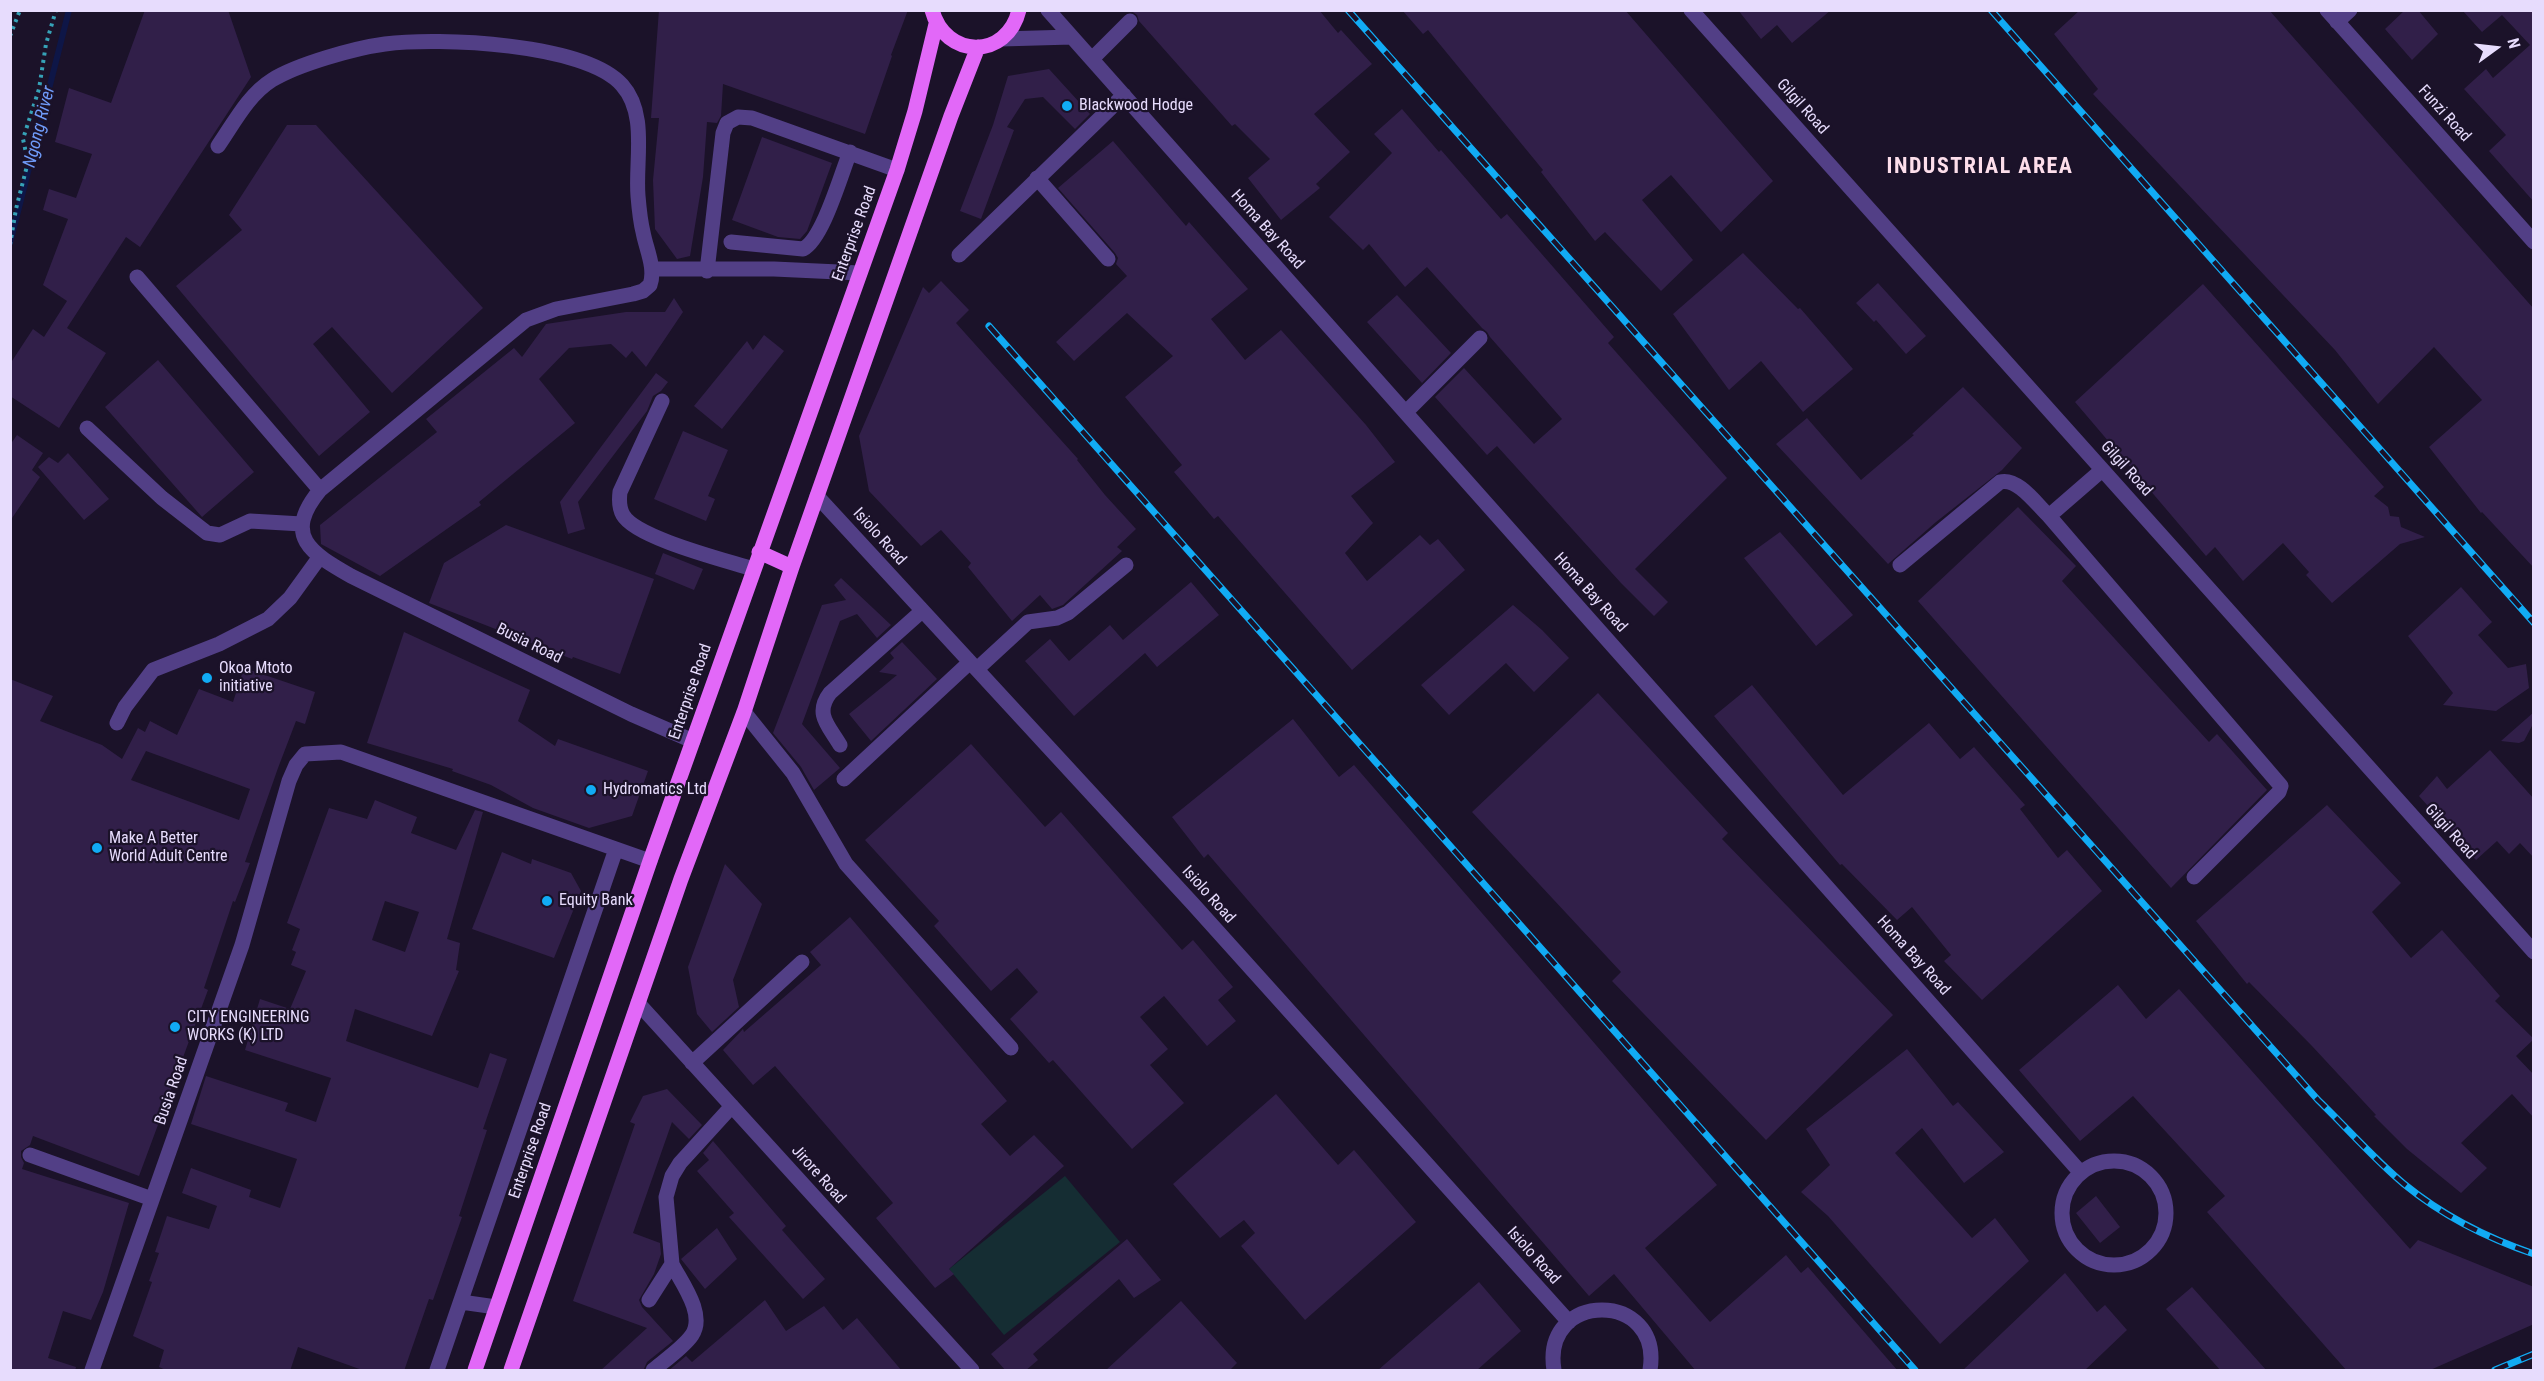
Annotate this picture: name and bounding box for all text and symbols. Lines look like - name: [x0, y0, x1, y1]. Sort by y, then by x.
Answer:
- north arrow: [2466, 18, 2526, 78]
- text: N: [2503, 36, 2524, 50]
- street label: Gilgil Road: [1772, 75, 1832, 139]
- street label: Funzi Road: [2414, 82, 2474, 146]
- water label: Ngong River: [19, 84, 61, 170]
- place label: Blackwood Hodge: [1079, 96, 1193, 116]
- marker: Blackwood Hodge: [1060, 99, 1074, 113]
- district label: INDUSTRIAL AREA: [1887, 154, 2073, 180]
- street label: Enterprise Road: [829, 184, 881, 284]
- street label: Homa Bay Road: [1226, 186, 1308, 274]
- street label: Gilgil Road: [2096, 437, 2156, 501]
- street label: Isiolo Road: [848, 504, 910, 570]
- street label: Homa Bay Road: [1549, 549, 1631, 637]
- street label: Busia Road: [493, 620, 565, 668]
- street label: Enterprise Road: [666, 642, 716, 742]
- place label: Okoa Mtoto initiative: [219, 659, 292, 697]
- marker: Okoa Mtoto initiative: [200, 671, 214, 685]
- place label: Hydromatics Ltd: [603, 780, 707, 800]
- marker: Hydromatics Ltd: [584, 783, 598, 797]
- street label: Gilgil Road: [2420, 800, 2480, 864]
- place label: Make A Better World Adult Centre: [109, 829, 227, 867]
- marker: Make A Better World Adult Centre: [90, 841, 104, 855]
- street label: Isiolo Road: [1177, 862, 1239, 928]
- place label: Equity Bank: [559, 891, 633, 911]
- marker: Equity Bank: [540, 894, 554, 908]
- street label: Homa Bay Road: [1872, 912, 1954, 1000]
- place label: CITY ENGINEERING WORKS (K) LTD: [187, 1008, 309, 1046]
- marker: CITY ENGINEERING WORKS (K) LTD: [168, 1020, 182, 1034]
- street label: Busia Road: [151, 1054, 193, 1128]
- street label: Enterprise Road: [506, 1101, 556, 1201]
- street label: Jirore Road: [787, 1142, 849, 1208]
- street label: Isiolo Road: [1502, 1223, 1564, 1289]

